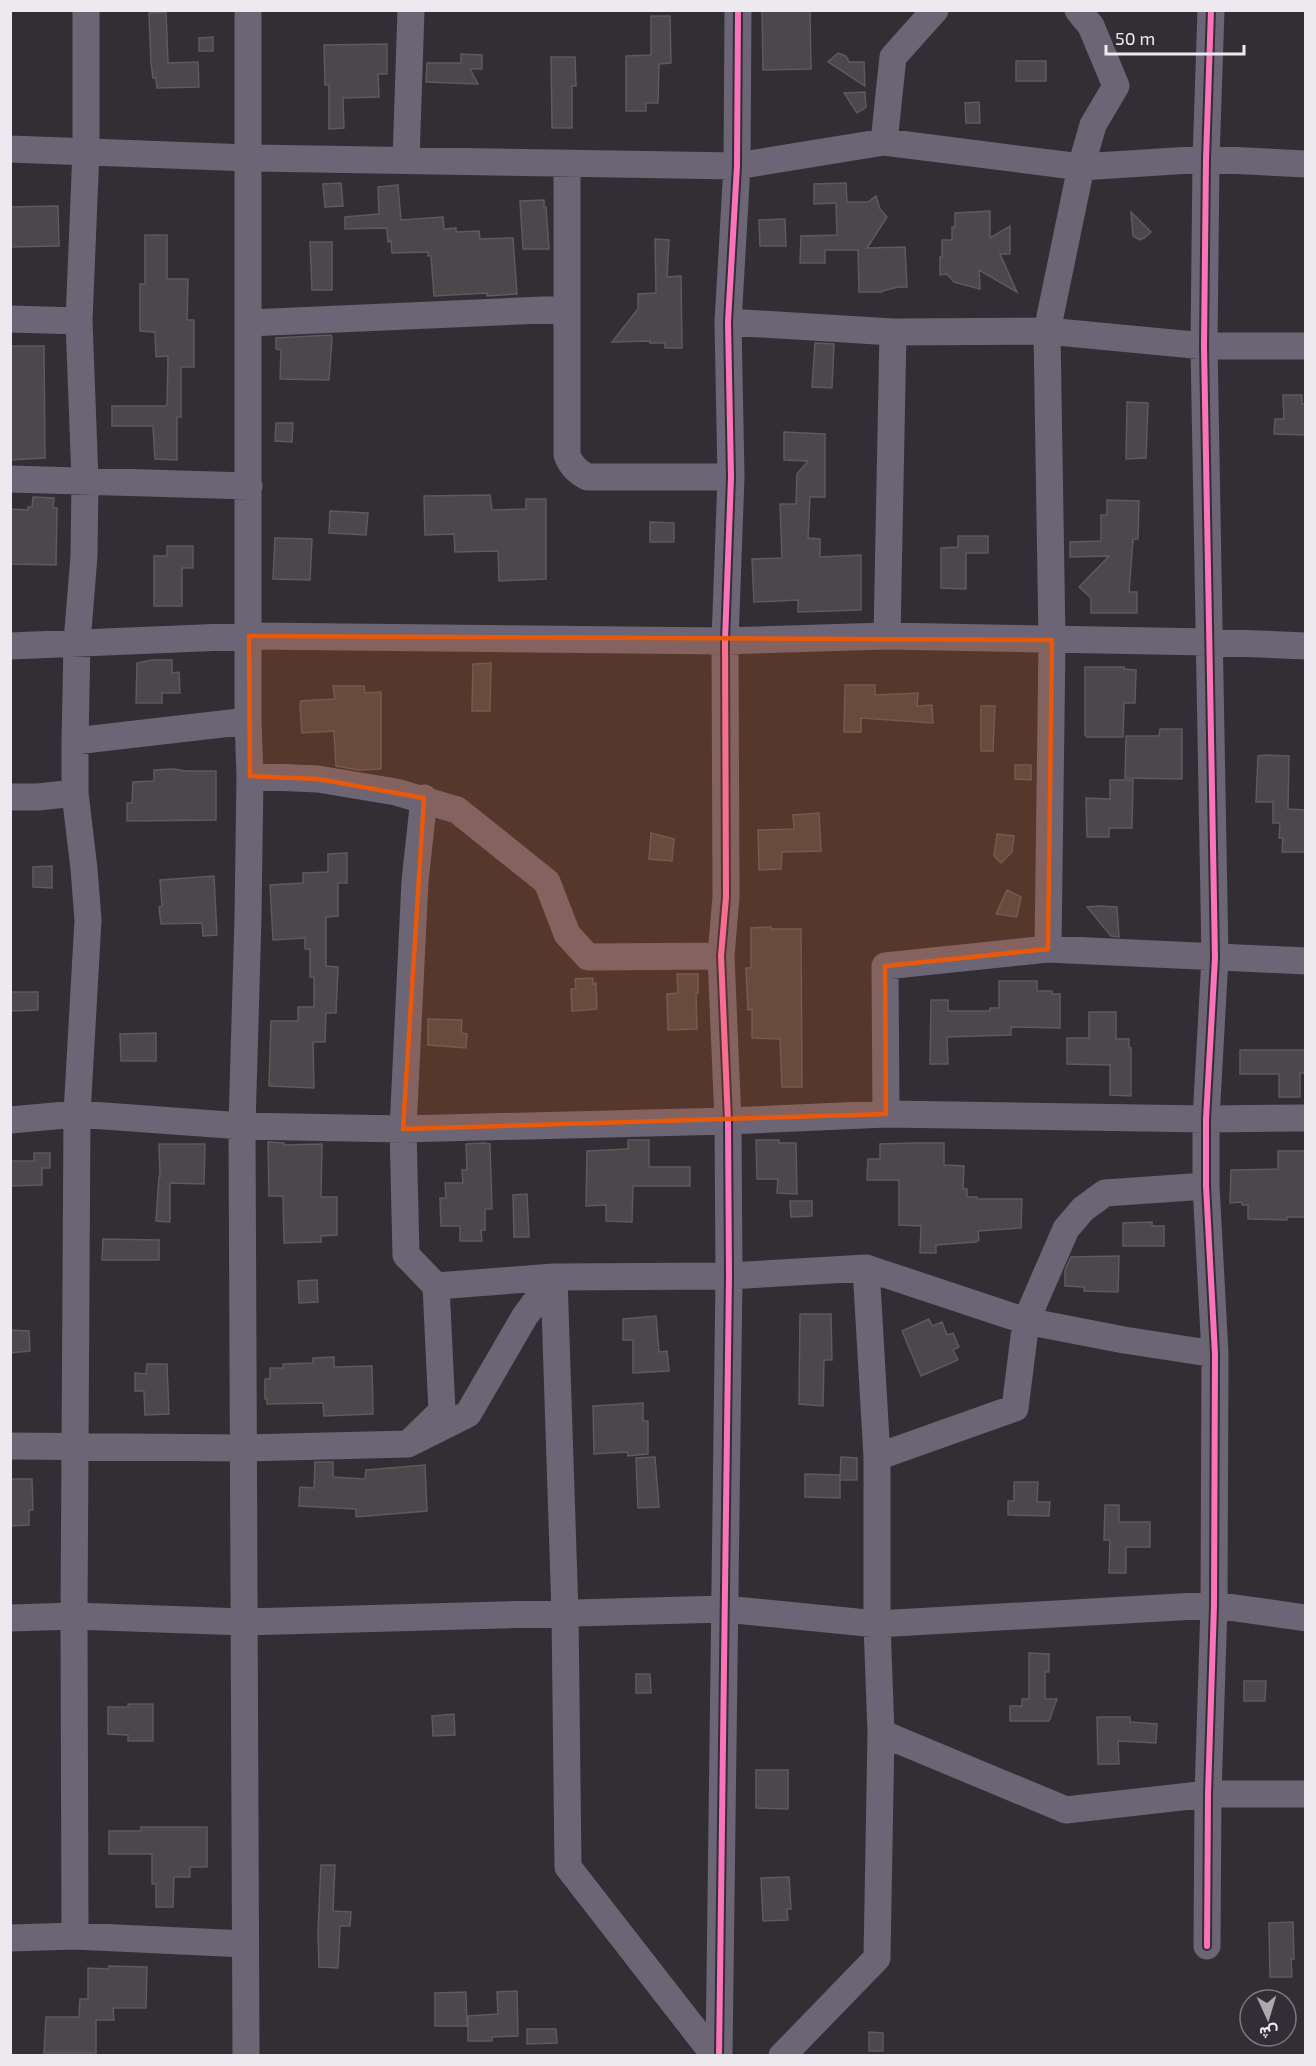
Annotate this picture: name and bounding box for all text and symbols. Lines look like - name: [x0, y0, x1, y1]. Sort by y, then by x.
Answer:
- scale bar: [1106, 18, 1244, 56]
- text: 50 m: [1115, 27, 1155, 49]
- north arrow: [1238, 1988, 1298, 2048]
- text: ش: [1259, 2022, 1279, 2044]

